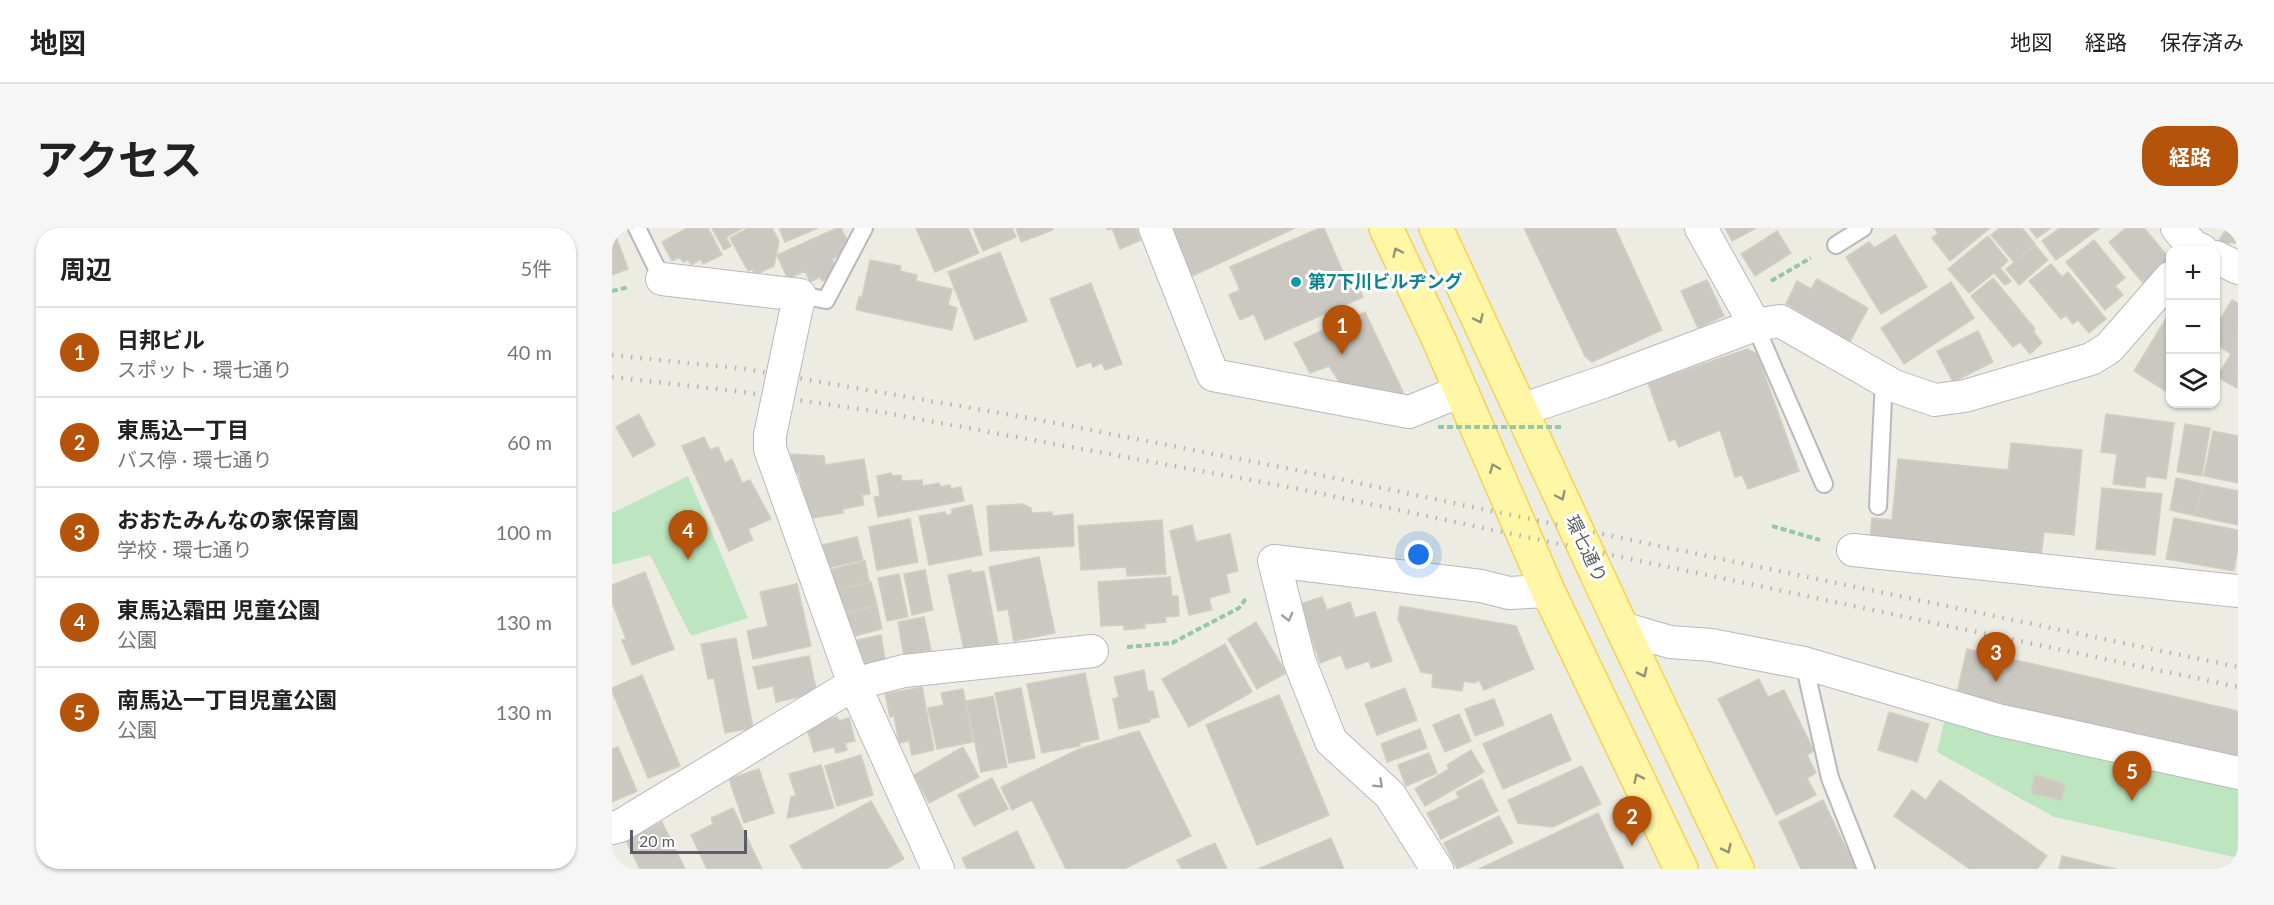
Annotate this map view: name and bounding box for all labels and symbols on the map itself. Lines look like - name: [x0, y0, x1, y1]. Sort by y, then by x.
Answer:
- one-way arrow: [1393, 247, 1405, 258]
- place label: 第7下川ビルヂング: [1308, 270, 1462, 292]
- marker: 第7下川ビルヂング: [1289, 275, 1303, 289]
- pin: 1: [1322, 306, 1362, 355]
- one-way arrow: [1471, 313, 1483, 324]
- one-way arrow: [1490, 463, 1502, 474]
- one-way arrow: [1553, 489, 1565, 500]
- pin: 4: [668, 510, 708, 560]
- street label: 環七通り: [1562, 511, 1612, 586]
- your location: [1404, 540, 1433, 569]
- one-way arrow: [1281, 612, 1294, 622]
- pin: 3: [1976, 632, 2016, 682]
- one-way arrow: [1636, 666, 1648, 677]
- pin: 5: [2112, 752, 2152, 801]
- one-way arrow: [1633, 774, 1645, 785]
- one-way arrow: [1372, 777, 1382, 788]
- pin: 2: [1612, 796, 1652, 846]
- scale bar: [630, 827, 747, 854]
- one-way arrow: [1720, 842, 1732, 853]

